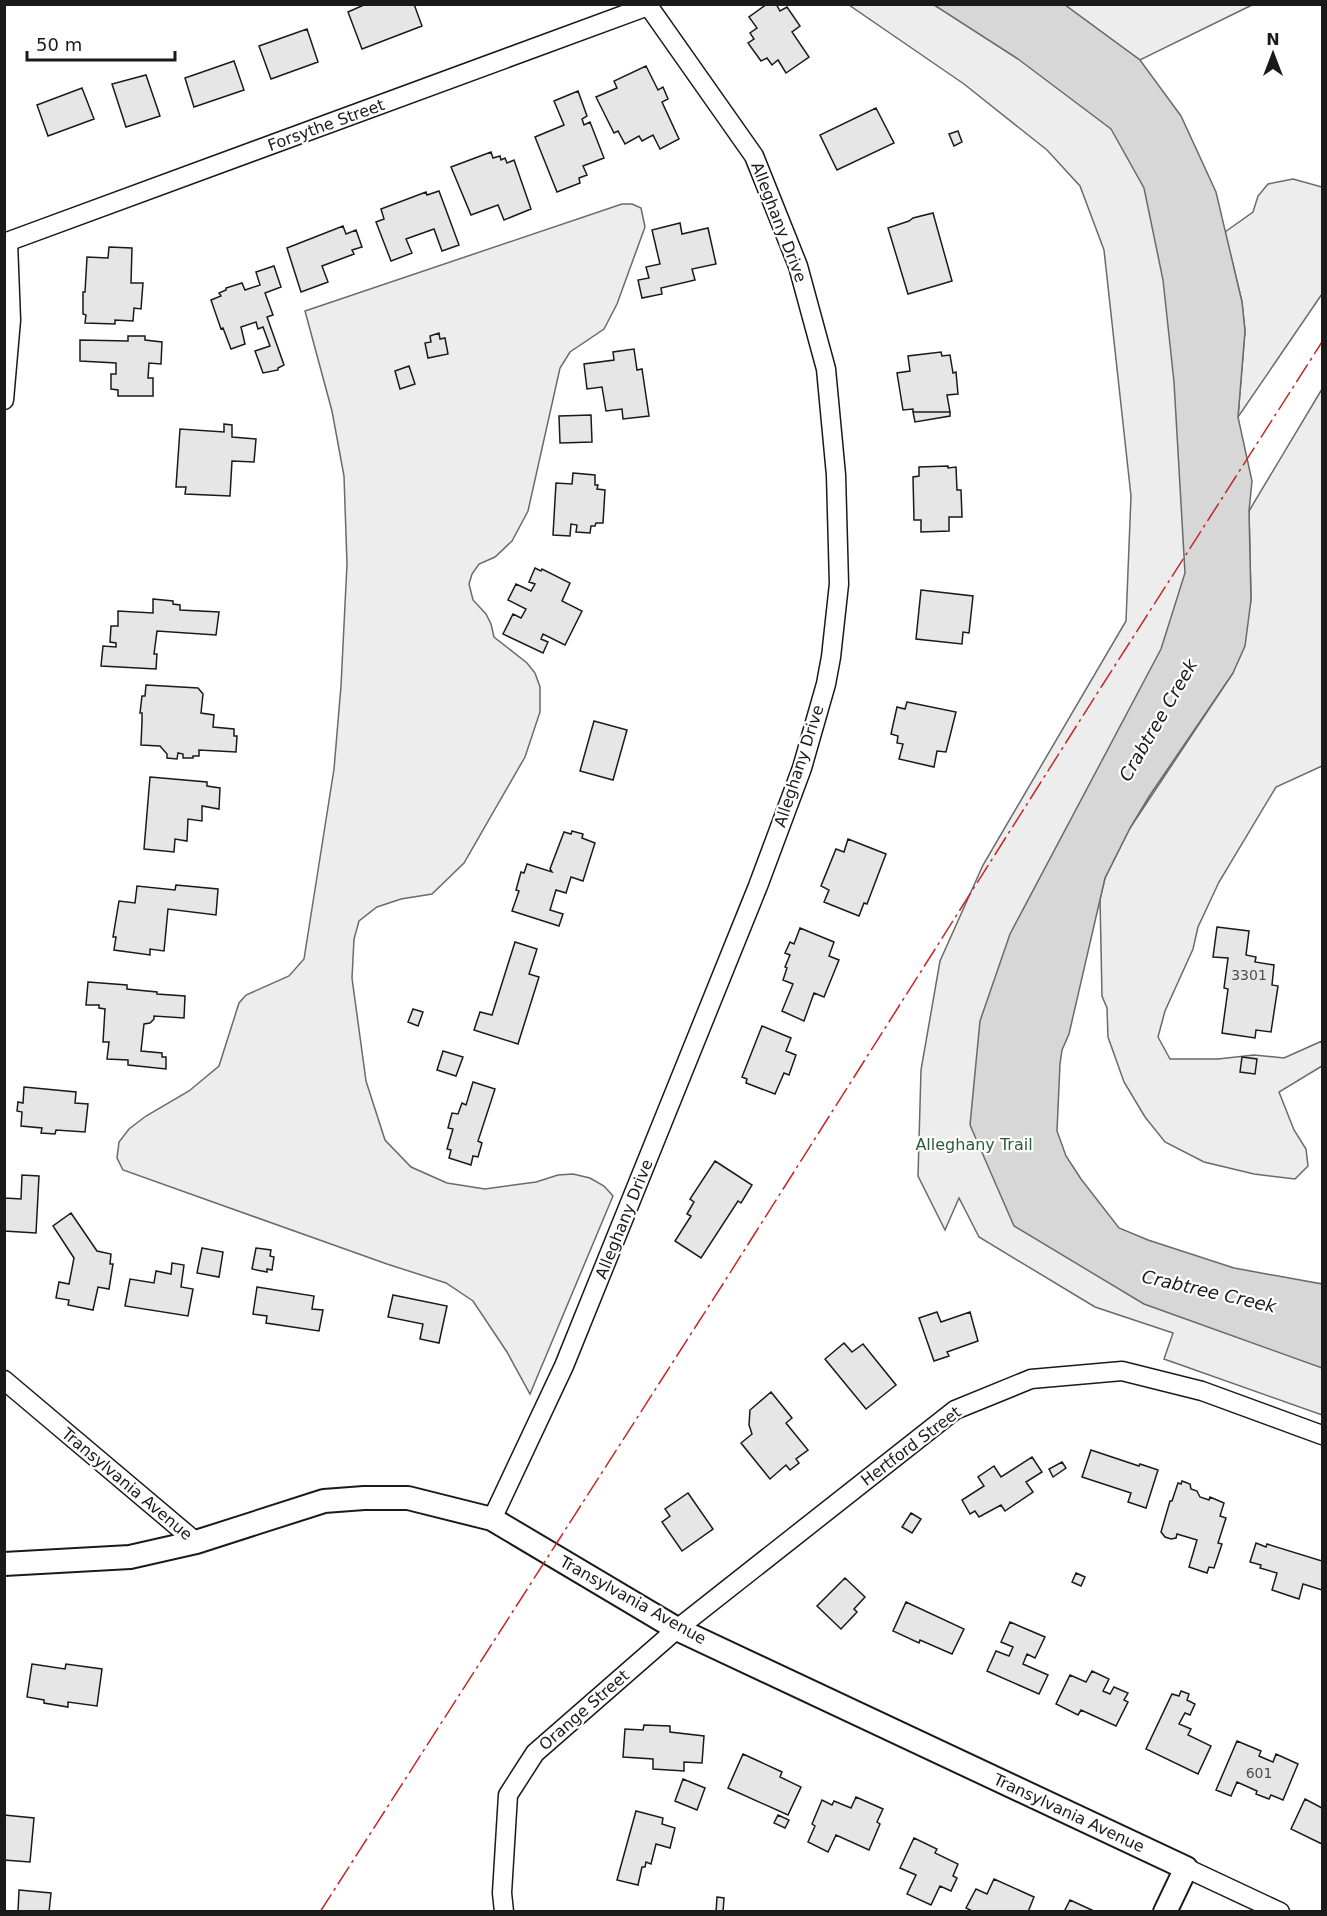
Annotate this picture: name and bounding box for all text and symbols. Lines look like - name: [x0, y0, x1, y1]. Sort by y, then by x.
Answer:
- scale bar: [27, 24, 176, 62]
- north arrow: [1243, 24, 1303, 84]
- text: N: [1266, 30, 1280, 49]
- text: 50 m: [36, 34, 82, 55]
- street label: Forsythe Street: [265, 95, 387, 155]
- street label: Alleghany Drive: [747, 159, 811, 285]
- water label: Crabtree Creek: [1115, 654, 1202, 785]
- street label: Alleghany Drive: [770, 703, 828, 829]
- house number: 3301: [1231, 967, 1267, 983]
- park label: Alleghany Trail: [915, 1135, 1033, 1154]
- street label: Alleghany Drive: [591, 1156, 657, 1282]
- water label: Crabtree Creek: [1140, 1265, 1280, 1317]
- street label: Hertford Street: [857, 1402, 965, 1490]
- street label: Transylvania Avenue: [57, 1423, 196, 1544]
- street label: Transylvania Avenue: [556, 1551, 709, 1648]
- street label: Orange Street: [535, 1666, 633, 1754]
- house number: 601: [1246, 1765, 1272, 1781]
- street label: Transylvania Avenue: [990, 1769, 1148, 1856]

